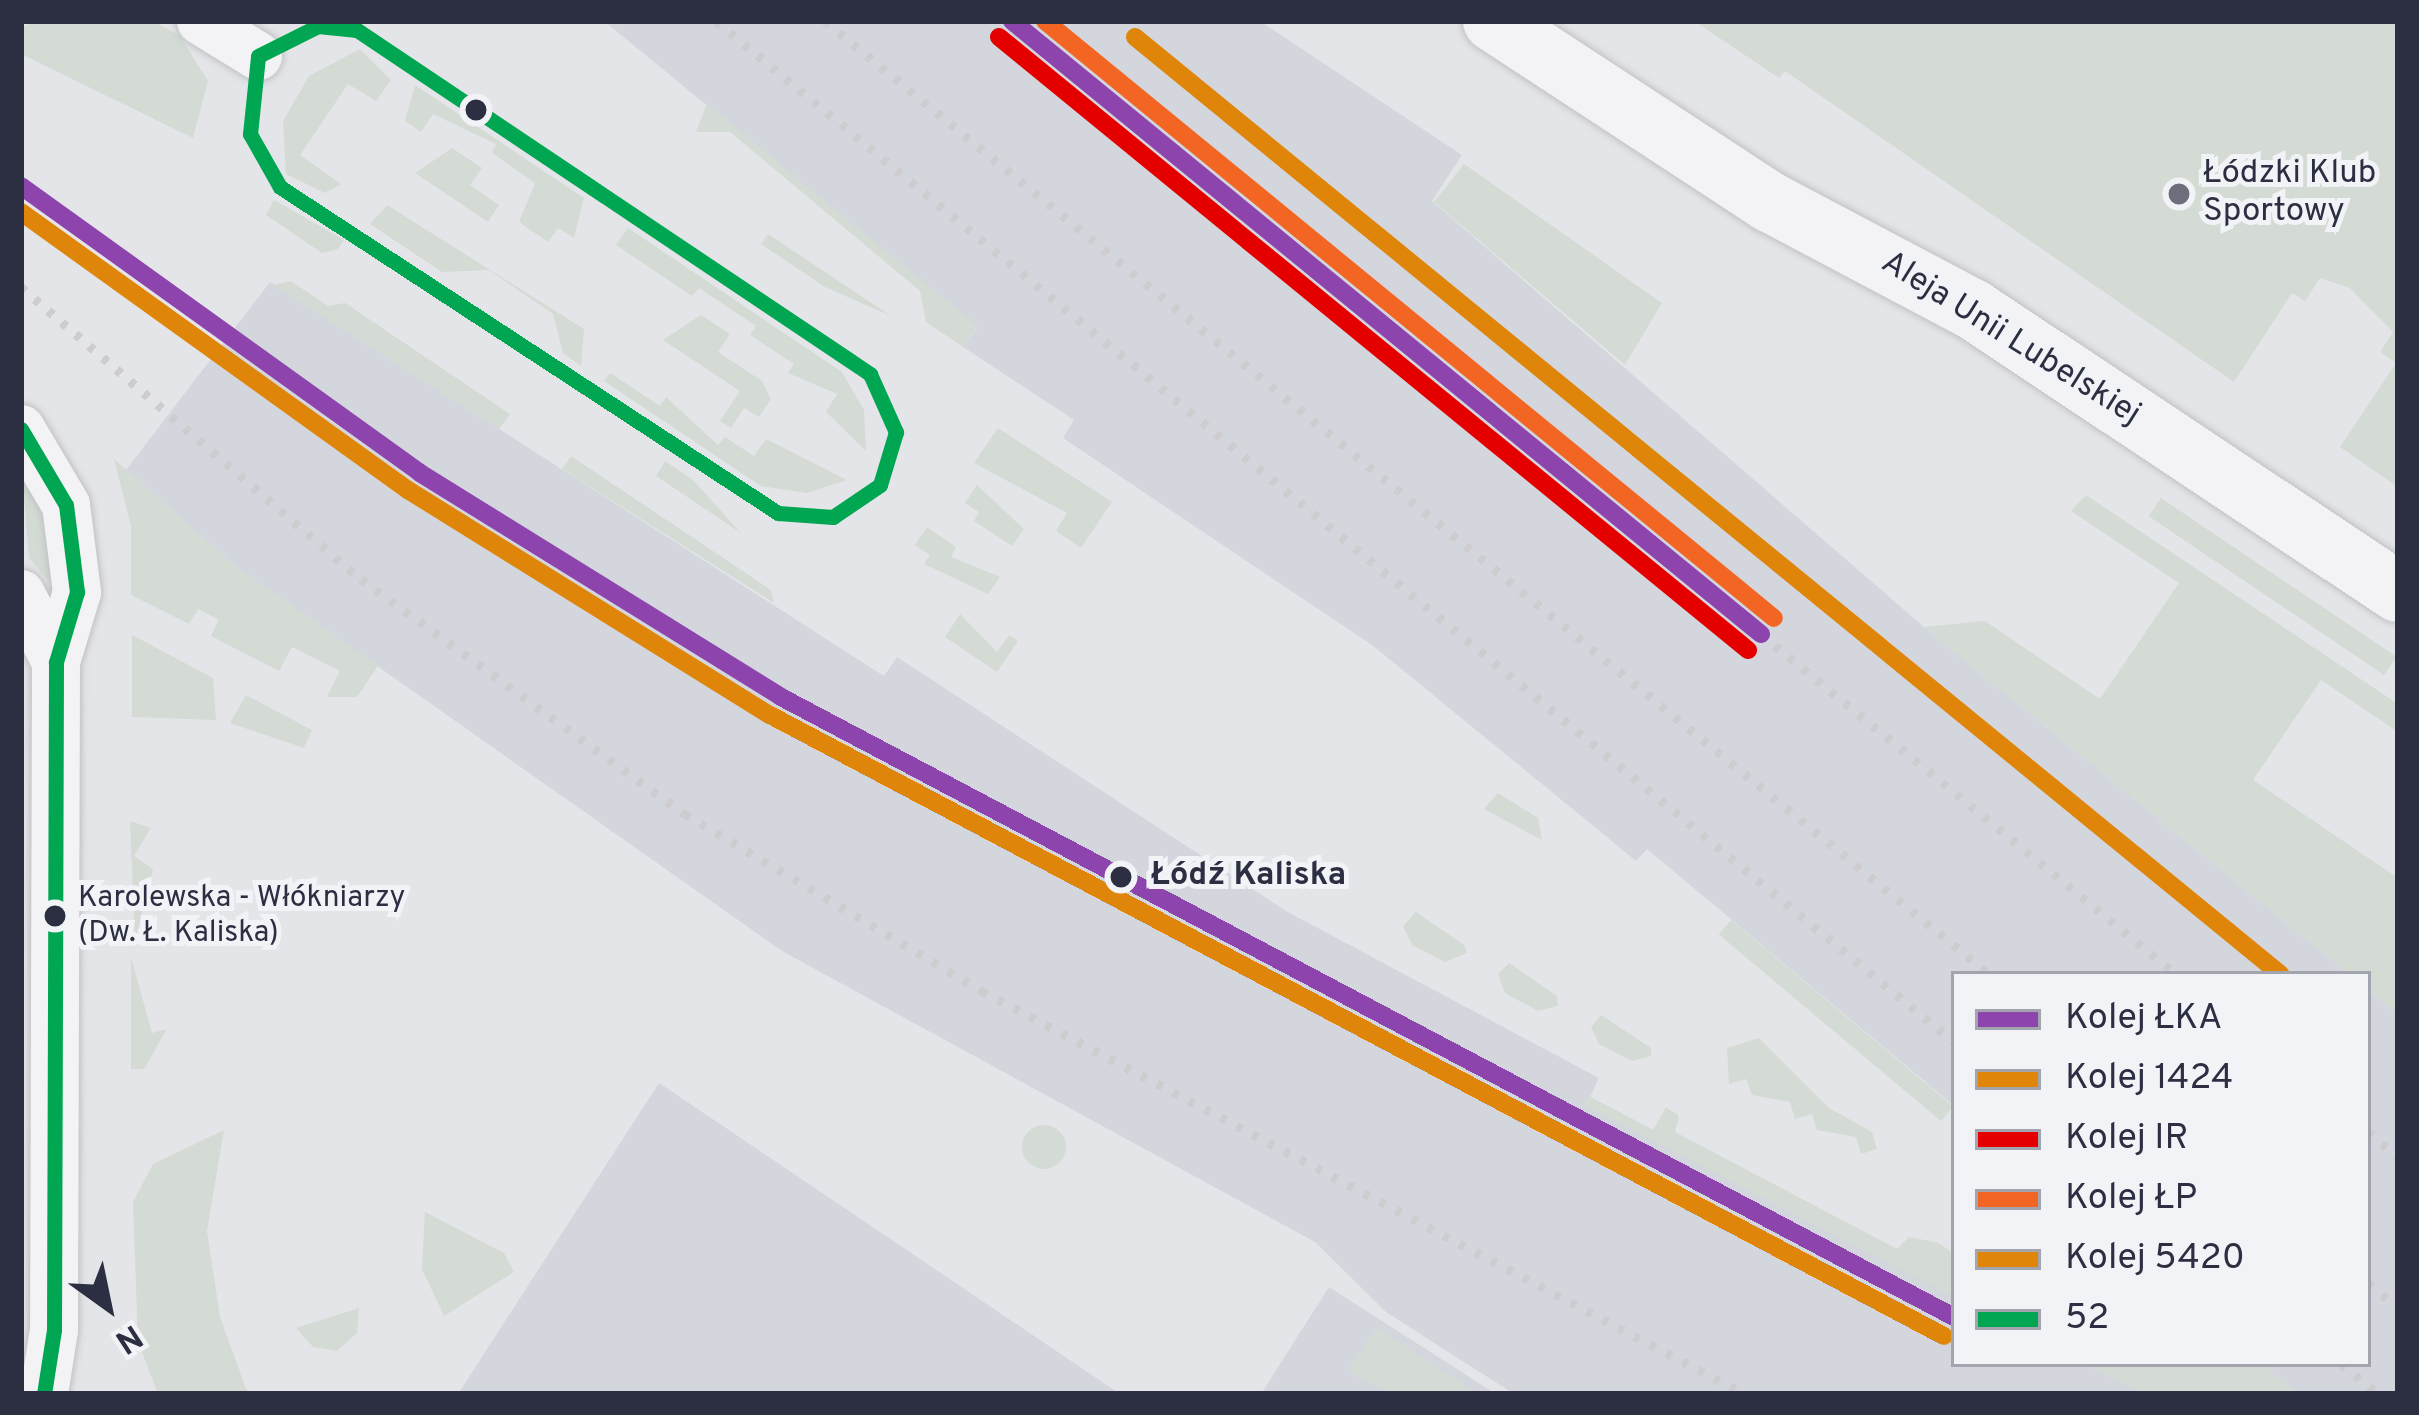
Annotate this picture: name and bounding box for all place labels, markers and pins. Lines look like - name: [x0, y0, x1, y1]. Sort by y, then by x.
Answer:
- unlabelled marker: [465, 99, 487, 121]
- place label: Łódzki Klub Sportowy: [2203, 155, 2376, 233]
- marker: Łódzki Klub Sportowy: [2166, 181, 2192, 207]
- place label: Łódź Kaliska: [1151, 857, 1346, 897]
- marker: Łódź Kaliska: [1102, 858, 1140, 896]
- place label: Karolewska - Włókniarzy (Dw. Ł. Kaliska): [78, 881, 406, 952]
- marker: Karolewska - Włókniarzy (Dw. Ł. Kaliska): [44, 905, 66, 927]

